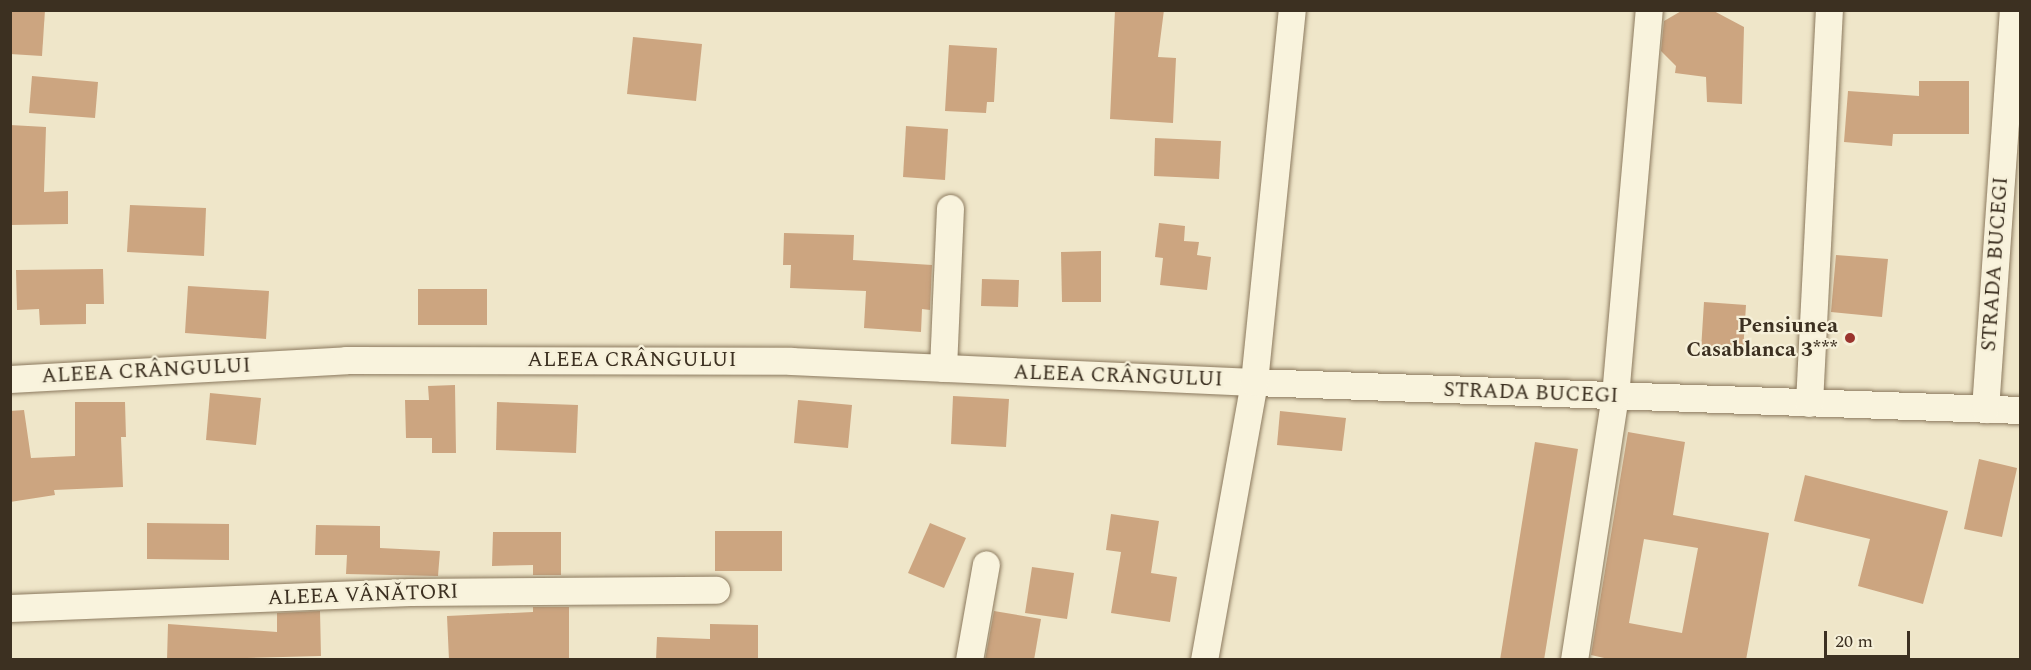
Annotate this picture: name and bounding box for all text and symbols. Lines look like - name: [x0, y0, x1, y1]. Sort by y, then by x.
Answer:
- street label: STRADA BUCEGI: [1976, 176, 2014, 352]
- place label: Pensiunea Casablanca 3***: [1686, 313, 1838, 363]
- marker: Pensiunea Casablanca 3***: [1843, 331, 1857, 345]
- street label: ALEEA CRÂNGULUI: [527, 347, 737, 373]
- street label: ALEEA CRÂNGULUI: [41, 353, 251, 389]
- street label: ALEEA CRÂNGULUI: [1013, 360, 1223, 392]
- street label: STRADA BUCEGI: [1443, 377, 1619, 409]
- street label: ALEEA VÂNĂTORI: [267, 579, 459, 611]
- scale bar: [1827, 619, 1912, 657]
- text: 20 m: [1835, 628, 1873, 655]

